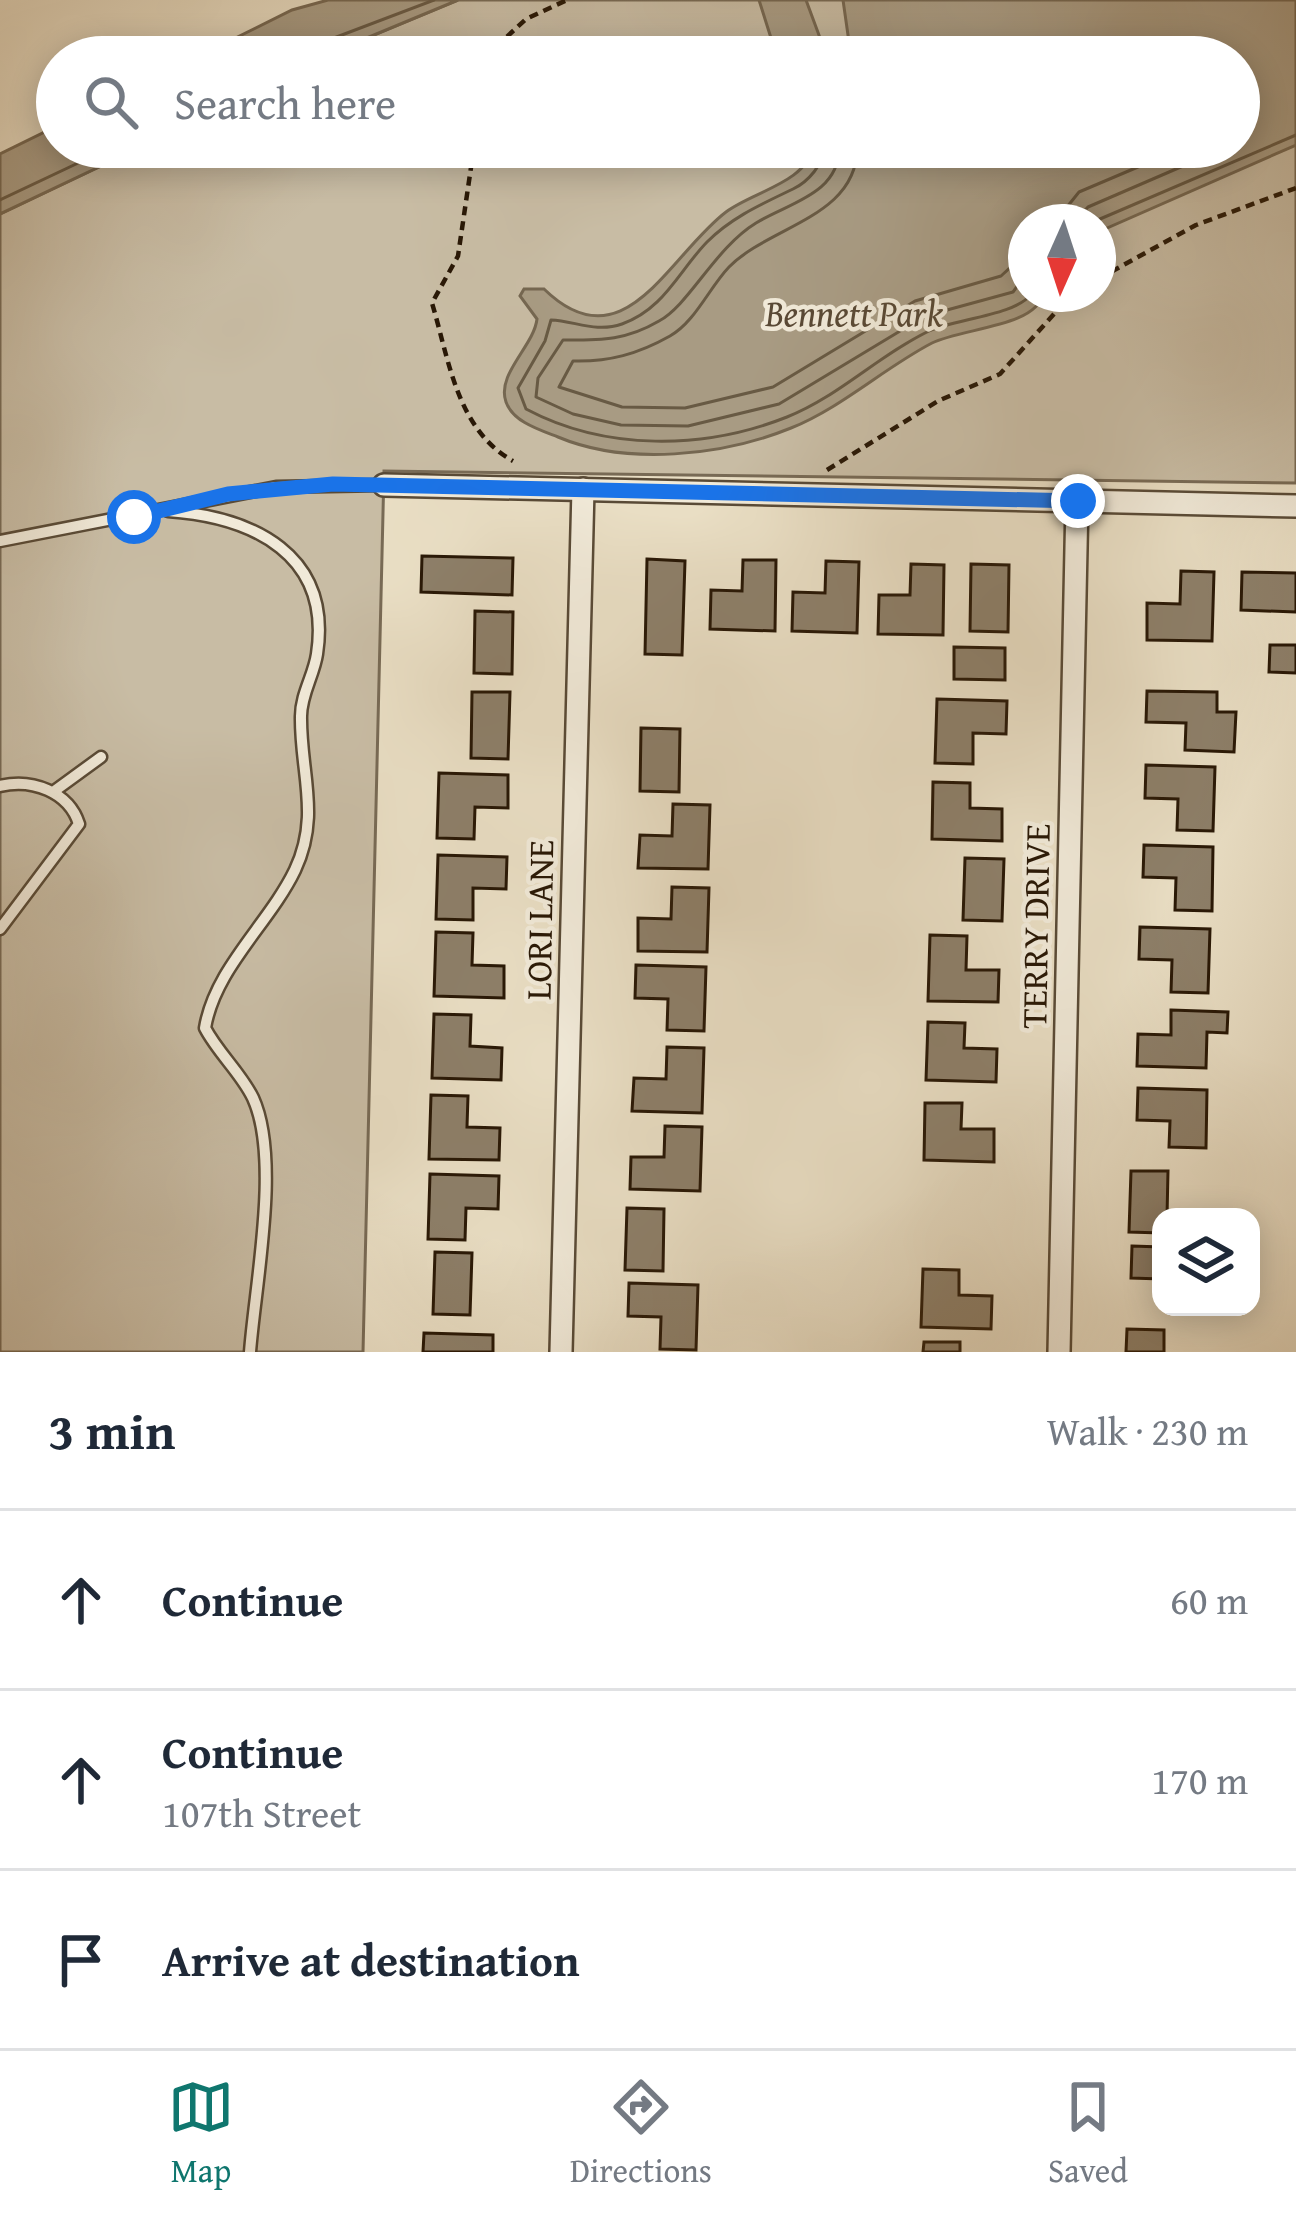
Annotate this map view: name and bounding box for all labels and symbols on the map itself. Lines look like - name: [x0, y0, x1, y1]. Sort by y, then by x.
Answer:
- north arrow: [1008, 204, 1116, 312]
- park label: Bennett Park: [764, 286, 943, 339]
- route end: [1051, 474, 1105, 528]
- route start: [107, 490, 161, 544]
- street label: TERRY DRIVE: [1006, 823, 1063, 1029]
- street label: LORI LANE: [511, 839, 566, 1001]

